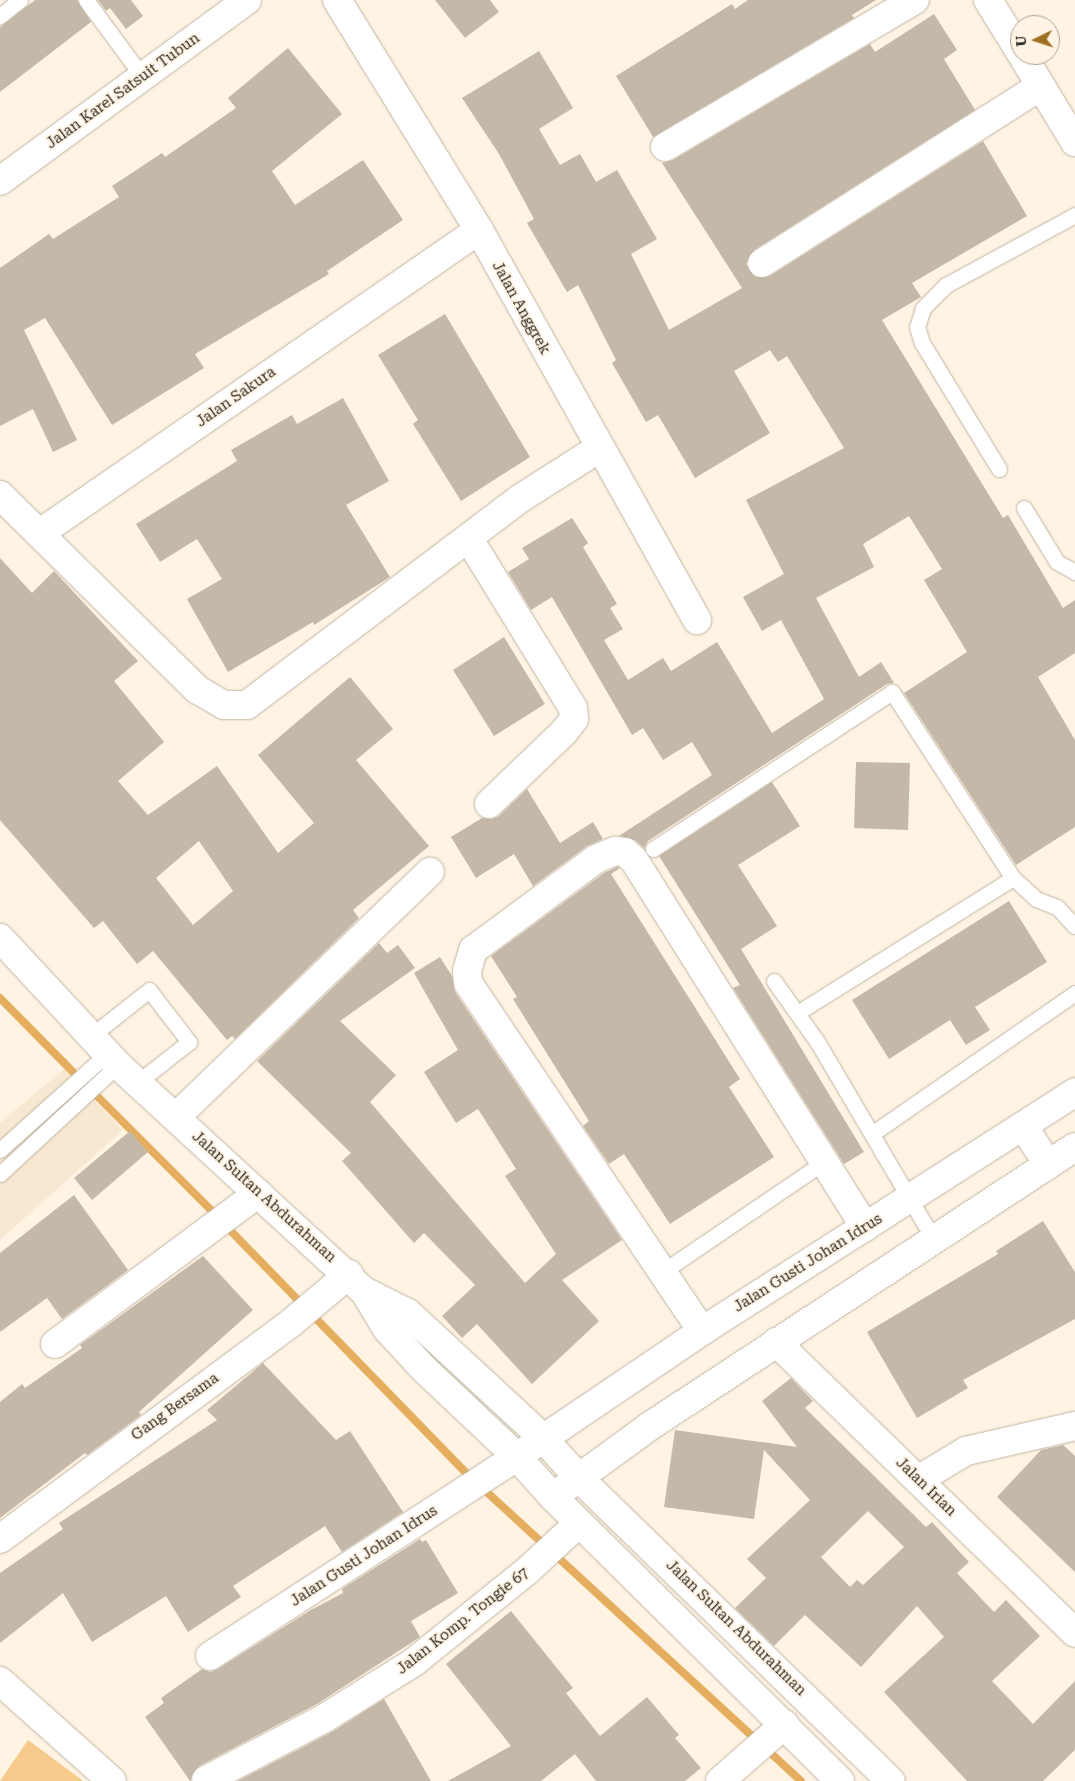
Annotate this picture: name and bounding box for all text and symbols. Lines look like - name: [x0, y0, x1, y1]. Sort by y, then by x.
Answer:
- north arrow: [1010, 15, 1060, 65]
- street label: Jalan Karel Satsuit Tubun: [43, 29, 203, 153]
- text: U: [1013, 35, 1029, 47]
- street label: Jalan Anggrek: [488, 258, 554, 358]
- street label: Jalan Sakura: [193, 363, 279, 431]
- street label: Jalan Sultan Abdurahman: [188, 1128, 340, 1266]
- street label: Jalan Gusti Johan Idrus: [730, 1210, 886, 1316]
- street label: Gang Bersama: [128, 1369, 222, 1445]
- street label: Jalan Irian: [892, 1454, 960, 1520]
- street label: Jalan Gusti Johan Idrus: [287, 1502, 441, 1610]
- street label: Jalan Sultan Abdurahman: [662, 1556, 810, 1700]
- street label: Jalan Komp. Tongie 67: [393, 1564, 533, 1678]

